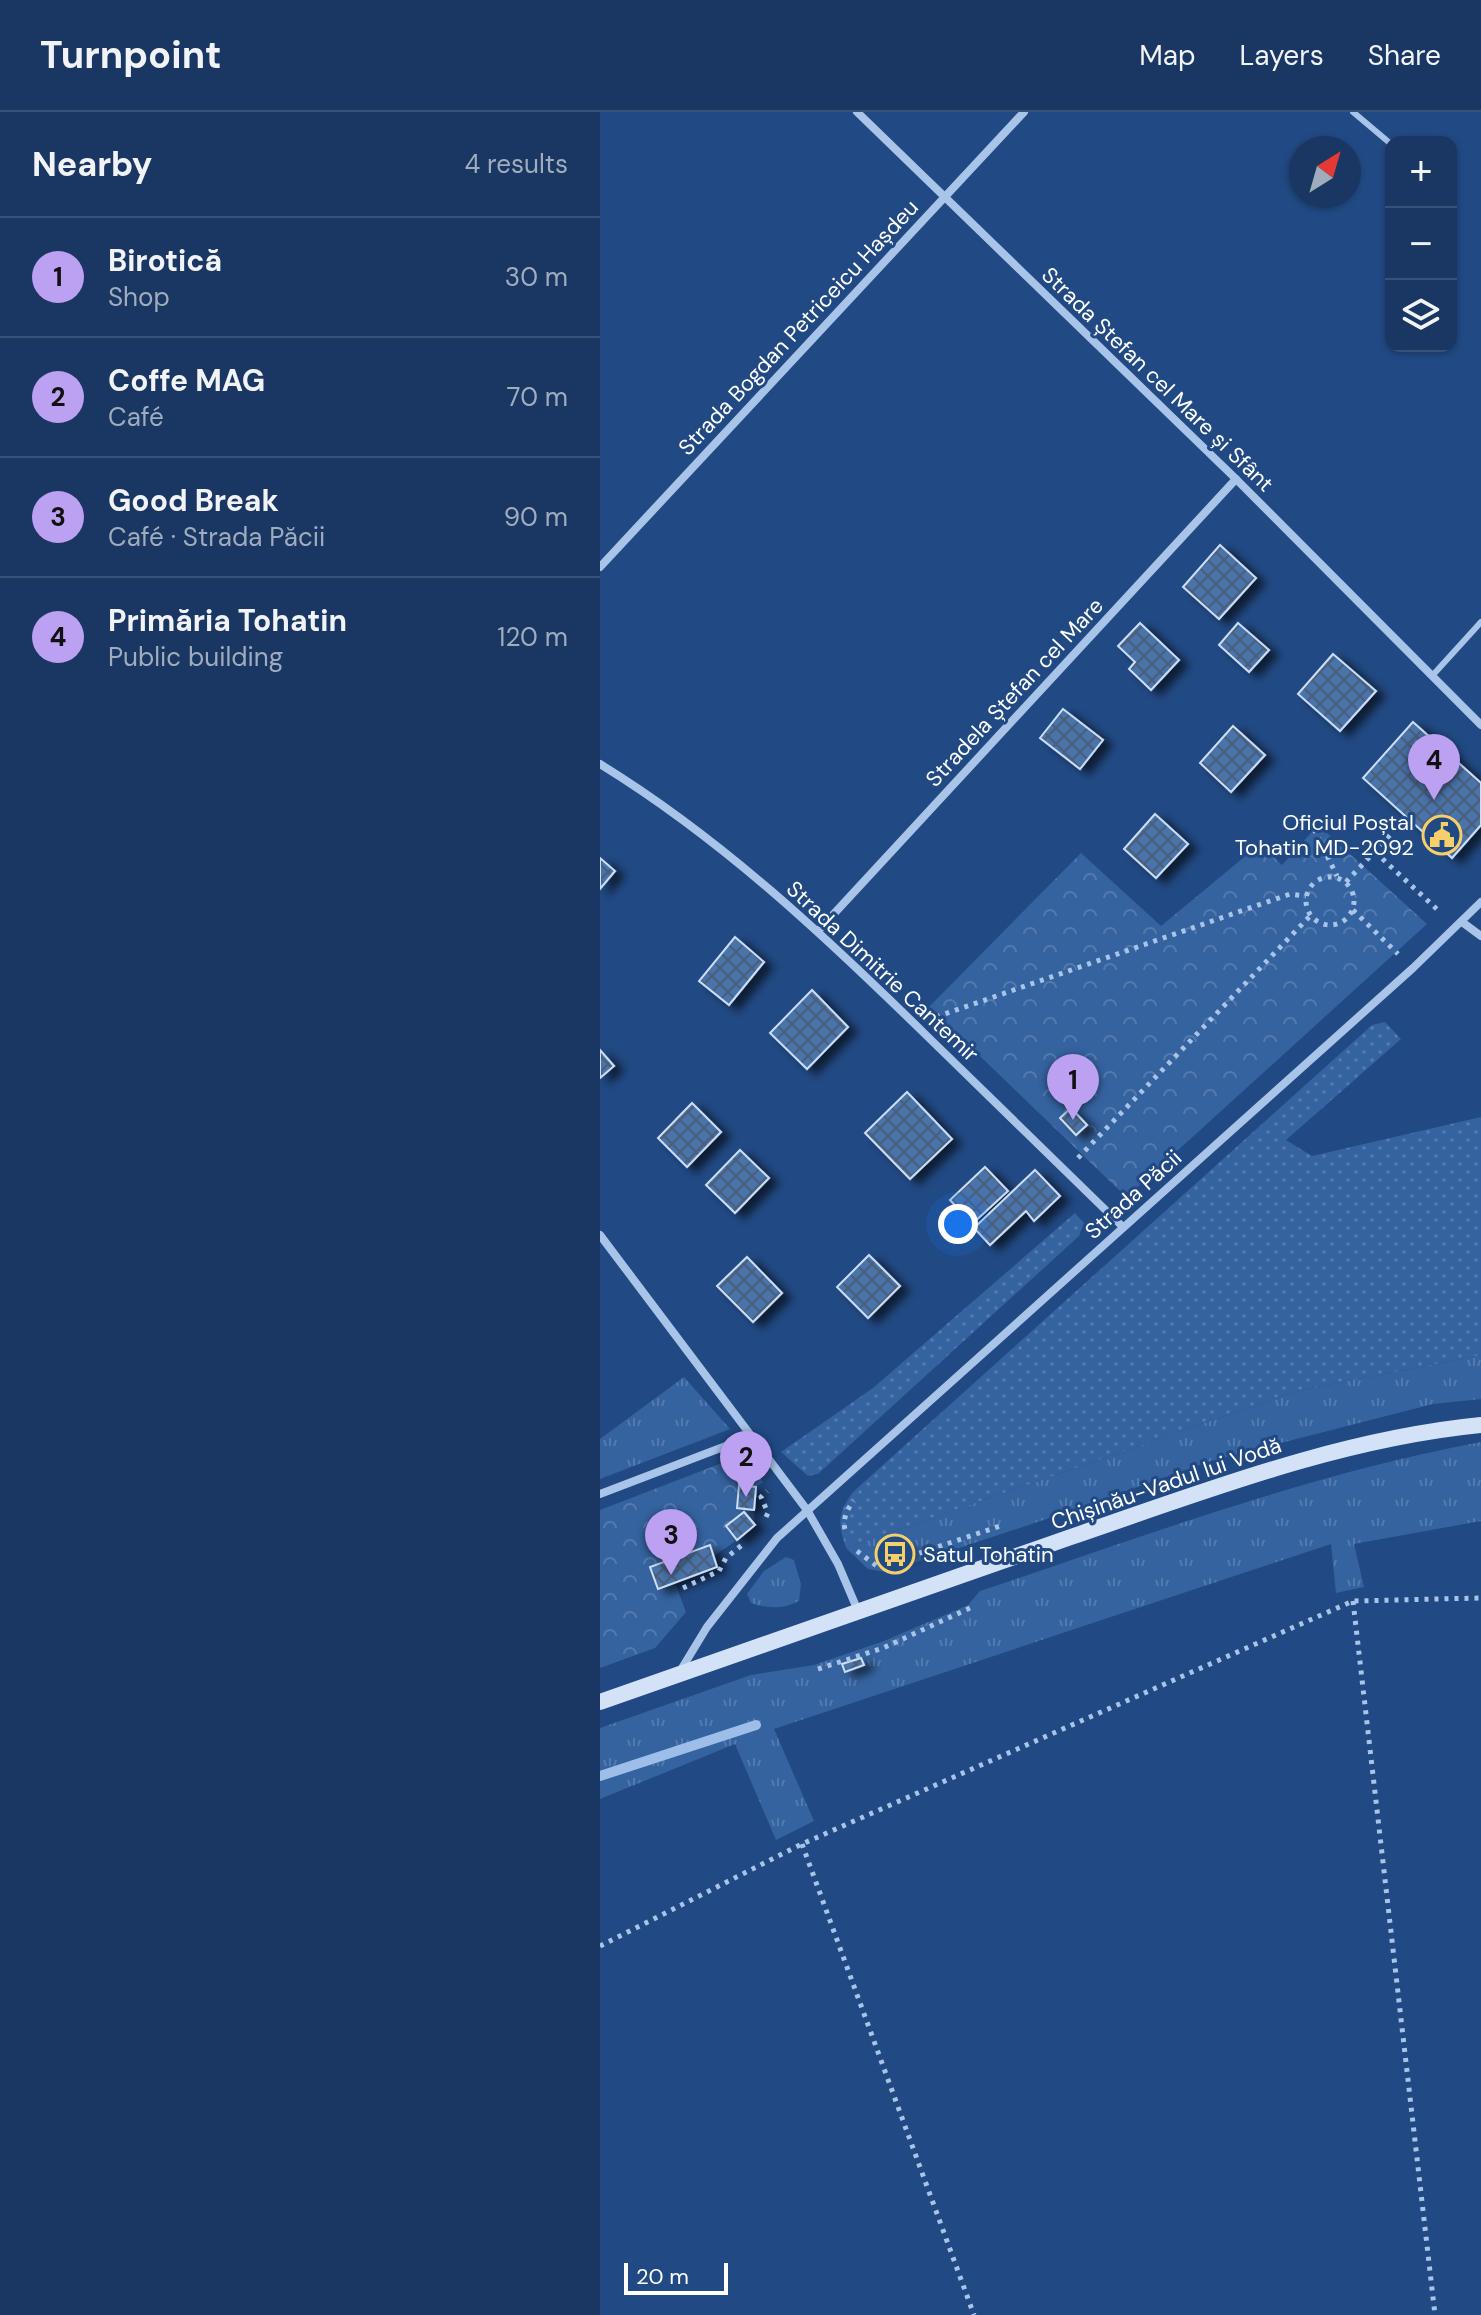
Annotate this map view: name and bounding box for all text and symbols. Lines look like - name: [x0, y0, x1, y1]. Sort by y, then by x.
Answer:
- text: Turnpoint: [40, 30, 222, 80]
- text: Map: [1139, 37, 1196, 74]
- text: Layers: [1240, 37, 1324, 74]
- text: Share: [1368, 37, 1441, 74]
- north arrow: [1289, 136, 1361, 208]
- map controls: [1385, 136, 1457, 352]
- button: +: [1385, 136, 1457, 208]
- text: Nearby: [32, 142, 152, 187]
- text: 4 results: [464, 147, 568, 181]
- street label: Strada Bogdan Petriceicu Hașdeu: [672, 193, 925, 461]
- button: −: [1385, 208, 1457, 280]
- text: Birotică: [108, 241, 222, 280]
- text: 1: [53, 260, 63, 294]
- text: 30 m: [505, 260, 568, 294]
- street label: Strada Ștefan cel Mare și Sfânt: [1035, 261, 1280, 498]
- text: Shop: [108, 280, 170, 314]
- button: layers: [1385, 280, 1457, 352]
- text: Coffe MAG: [108, 361, 265, 400]
- text: 2: [50, 380, 66, 414]
- text: 70 m: [507, 380, 568, 414]
- text: Café: [108, 400, 164, 434]
- text: Good Break: [108, 481, 279, 520]
- text: 3: [50, 500, 66, 534]
- text: 90 m: [504, 500, 568, 534]
- text: Café · Strada Păcii: [108, 520, 325, 554]
- street label: Stradela Ștefan cel Mare: [919, 592, 1110, 793]
- text: Primăria Tohatin: [108, 601, 347, 640]
- text: 4: [50, 620, 66, 654]
- text: 120 m: [497, 620, 568, 654]
- text: Public building: [108, 640, 283, 674]
- pin: 4: [1408, 734, 1460, 800]
- place label: Oficiul Poștal Tohatin MD-2092: [1235, 808, 1414, 862]
- public building icon: Oficiul Poștal Tohatin MD-2092: [1421, 814, 1463, 856]
- street label: Strada Dimitrie Cantemir: [780, 874, 985, 1068]
- pin: 1: [1047, 1054, 1099, 1120]
- street label: Strada Păcii: [1079, 1143, 1188, 1245]
- your location: [938, 1204, 978, 1244]
- street label: Chișinău-Vadul lui Vodă: [1047, 1430, 1285, 1537]
- pin: 2: [720, 1431, 772, 1497]
- pin: 3: [645, 1509, 697, 1575]
- bus stop icon: Satul Tohatin: [874, 1533, 916, 1575]
- place label: Satul Tohatin: [923, 1540, 1054, 1569]
- scale bar: [624, 2259, 728, 2295]
- text: 20 m: [636, 2262, 689, 2291]

